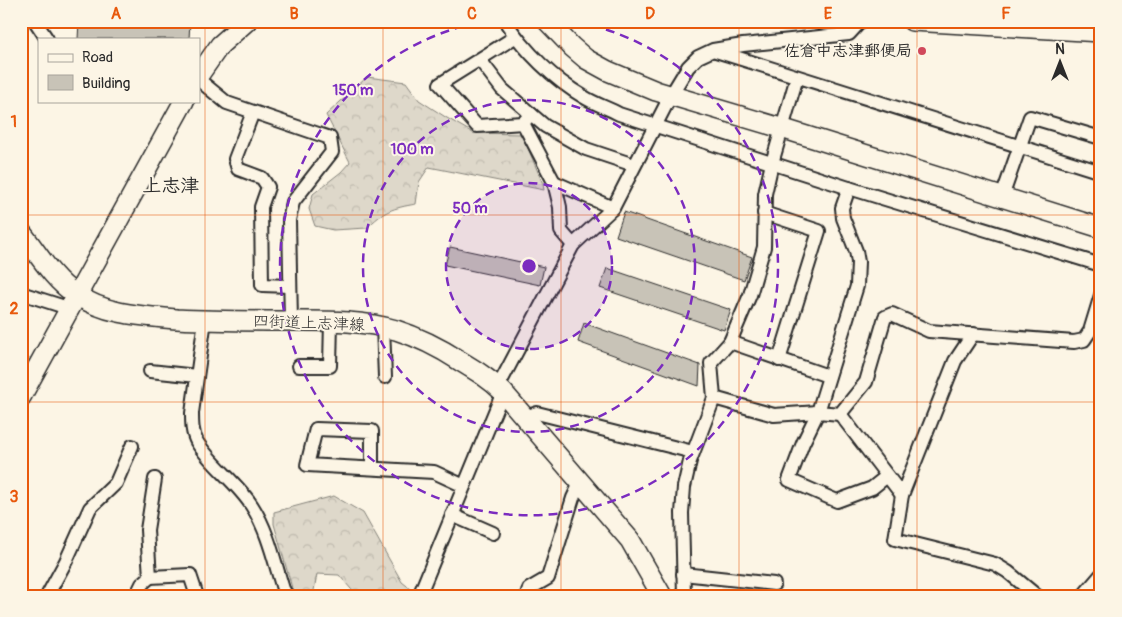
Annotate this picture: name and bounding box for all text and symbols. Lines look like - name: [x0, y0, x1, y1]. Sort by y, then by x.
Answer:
- text: A: [111, 4, 122, 24]
- text: B: [289, 4, 299, 24]
- text: C: [467, 4, 477, 24]
- text: D: [645, 4, 655, 24]
- text: E: [824, 4, 833, 24]
- text: F: [1001, 4, 1011, 24]
- legend: [38, 38, 200, 102]
- north arrow: [1034, 38, 1084, 88]
- place label: 佐倉中志津郵便局: [784, 41, 912, 61]
- text: N: [1055, 41, 1065, 58]
- marker: 佐倉中志津郵便局: [916, 45, 928, 57]
- text: Road: [82, 48, 113, 67]
- text: Building: [82, 74, 130, 93]
- text: 150 m: [333, 81, 373, 100]
- text: 1: [11, 112, 17, 132]
- text: 100 m: [391, 140, 433, 159]
- district label: 上志津: [142, 174, 200, 198]
- text: 50 m: [453, 199, 487, 218]
- centre of rings: [520, 257, 538, 275]
- text: 2: [10, 299, 19, 319]
- street label: 四街道上志津線: [253, 311, 365, 335]
- text: 3: [10, 487, 19, 507]

